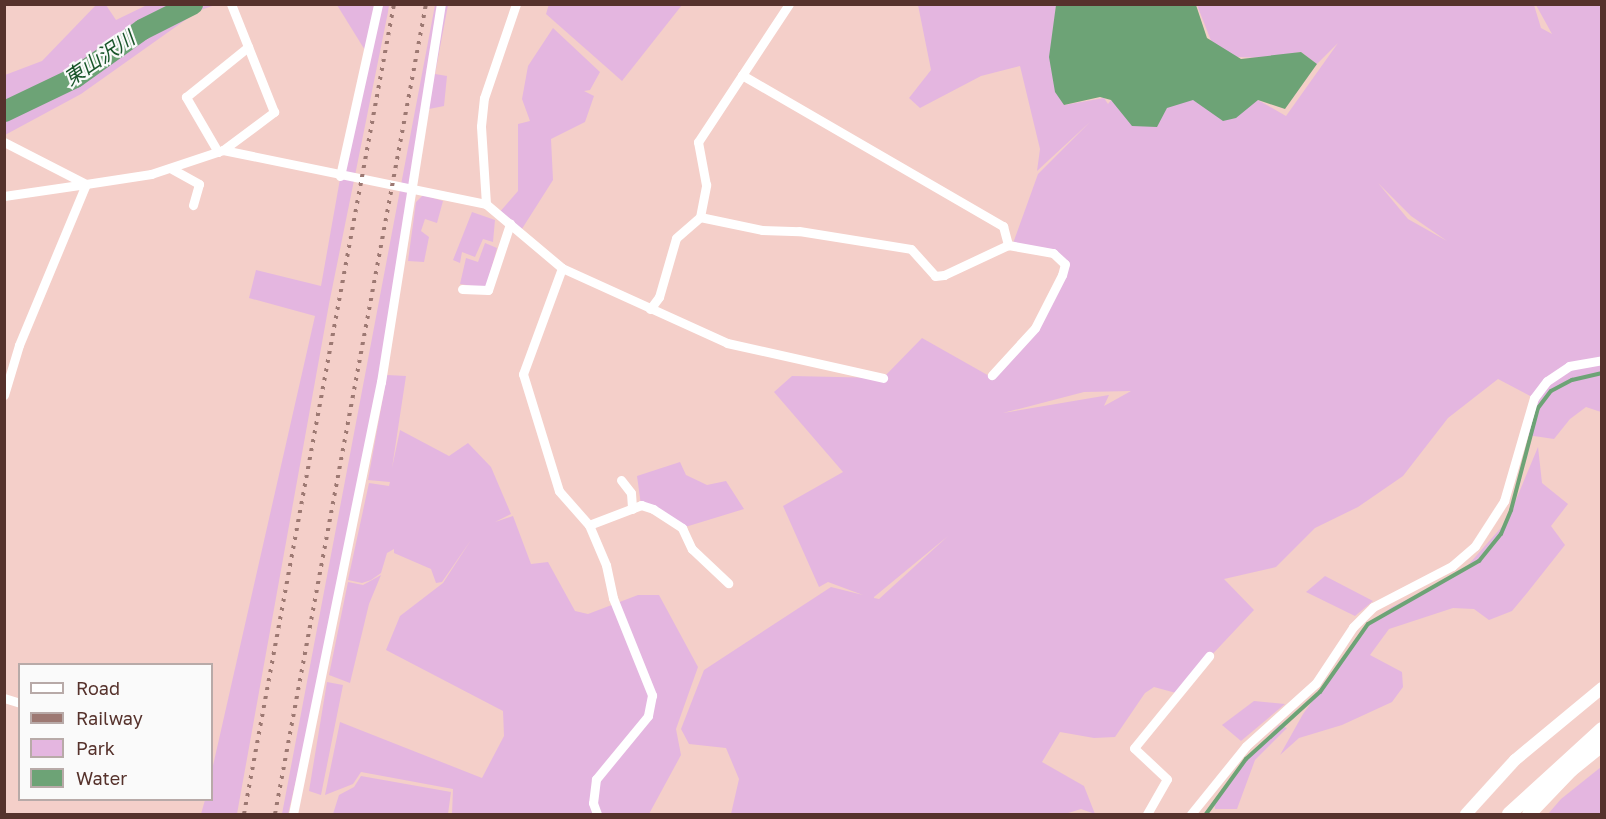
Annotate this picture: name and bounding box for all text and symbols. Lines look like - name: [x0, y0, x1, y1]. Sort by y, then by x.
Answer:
- water label: 東山沢川: [59, 26, 139, 90]
- legend: [18, 663, 213, 801]
- text: Road: [76, 677, 120, 699]
- text: Railway: [76, 707, 143, 729]
- text: Park: [76, 737, 115, 759]
- text: Water: [76, 767, 127, 789]

